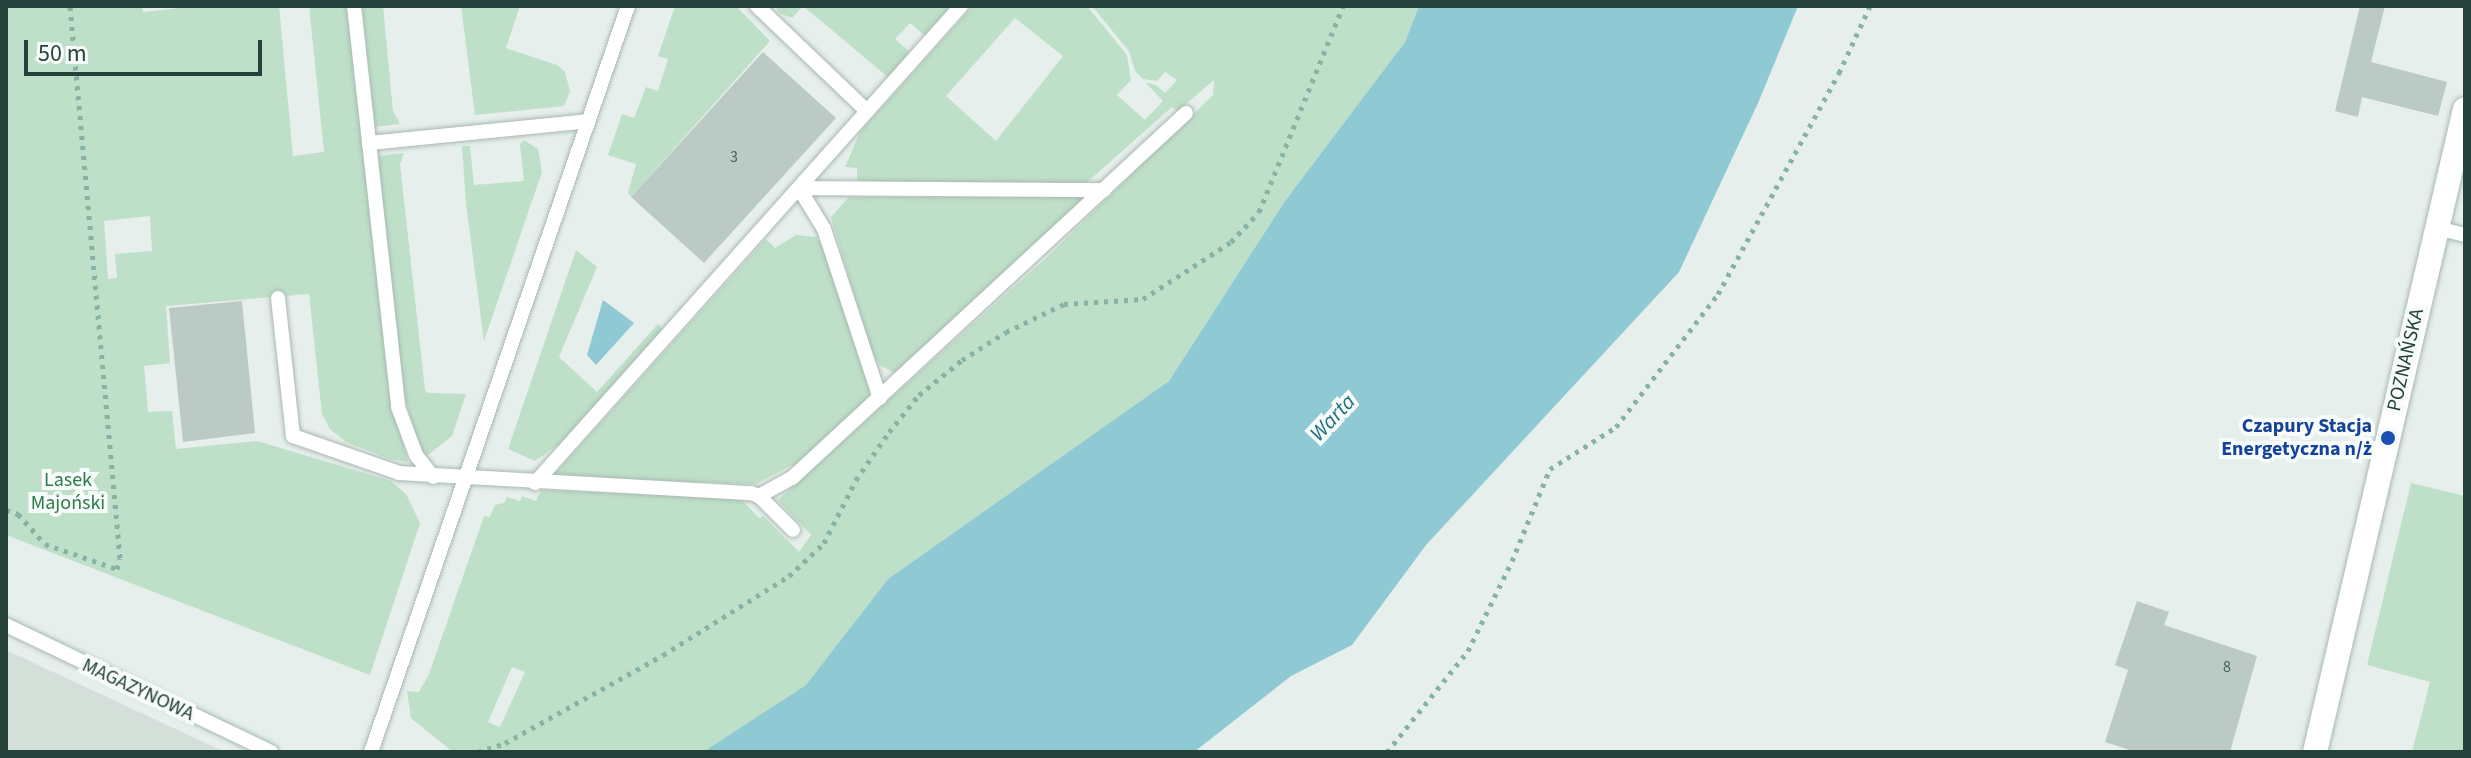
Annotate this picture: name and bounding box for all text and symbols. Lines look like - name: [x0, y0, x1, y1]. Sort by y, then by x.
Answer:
- scale bar: [28, 24, 266, 74]
- text: 50 m: [38, 36, 87, 71]
- house number: 3: [730, 147, 738, 167]
- street label: POZNAŃSKA: [2383, 306, 2429, 414]
- water label: Warta: [1305, 389, 1361, 447]
- place label: Czapury Stacja Energetyczna n/ż: [2221, 414, 2372, 461]
- marker: Czapury Stacja Energetyczna n/ż: [2379, 429, 2397, 447]
- park label: Lasek Majoński: [31, 469, 105, 516]
- street label: MAGAZYNOWA: [78, 654, 198, 726]
- house number: 8: [2223, 657, 2231, 677]

